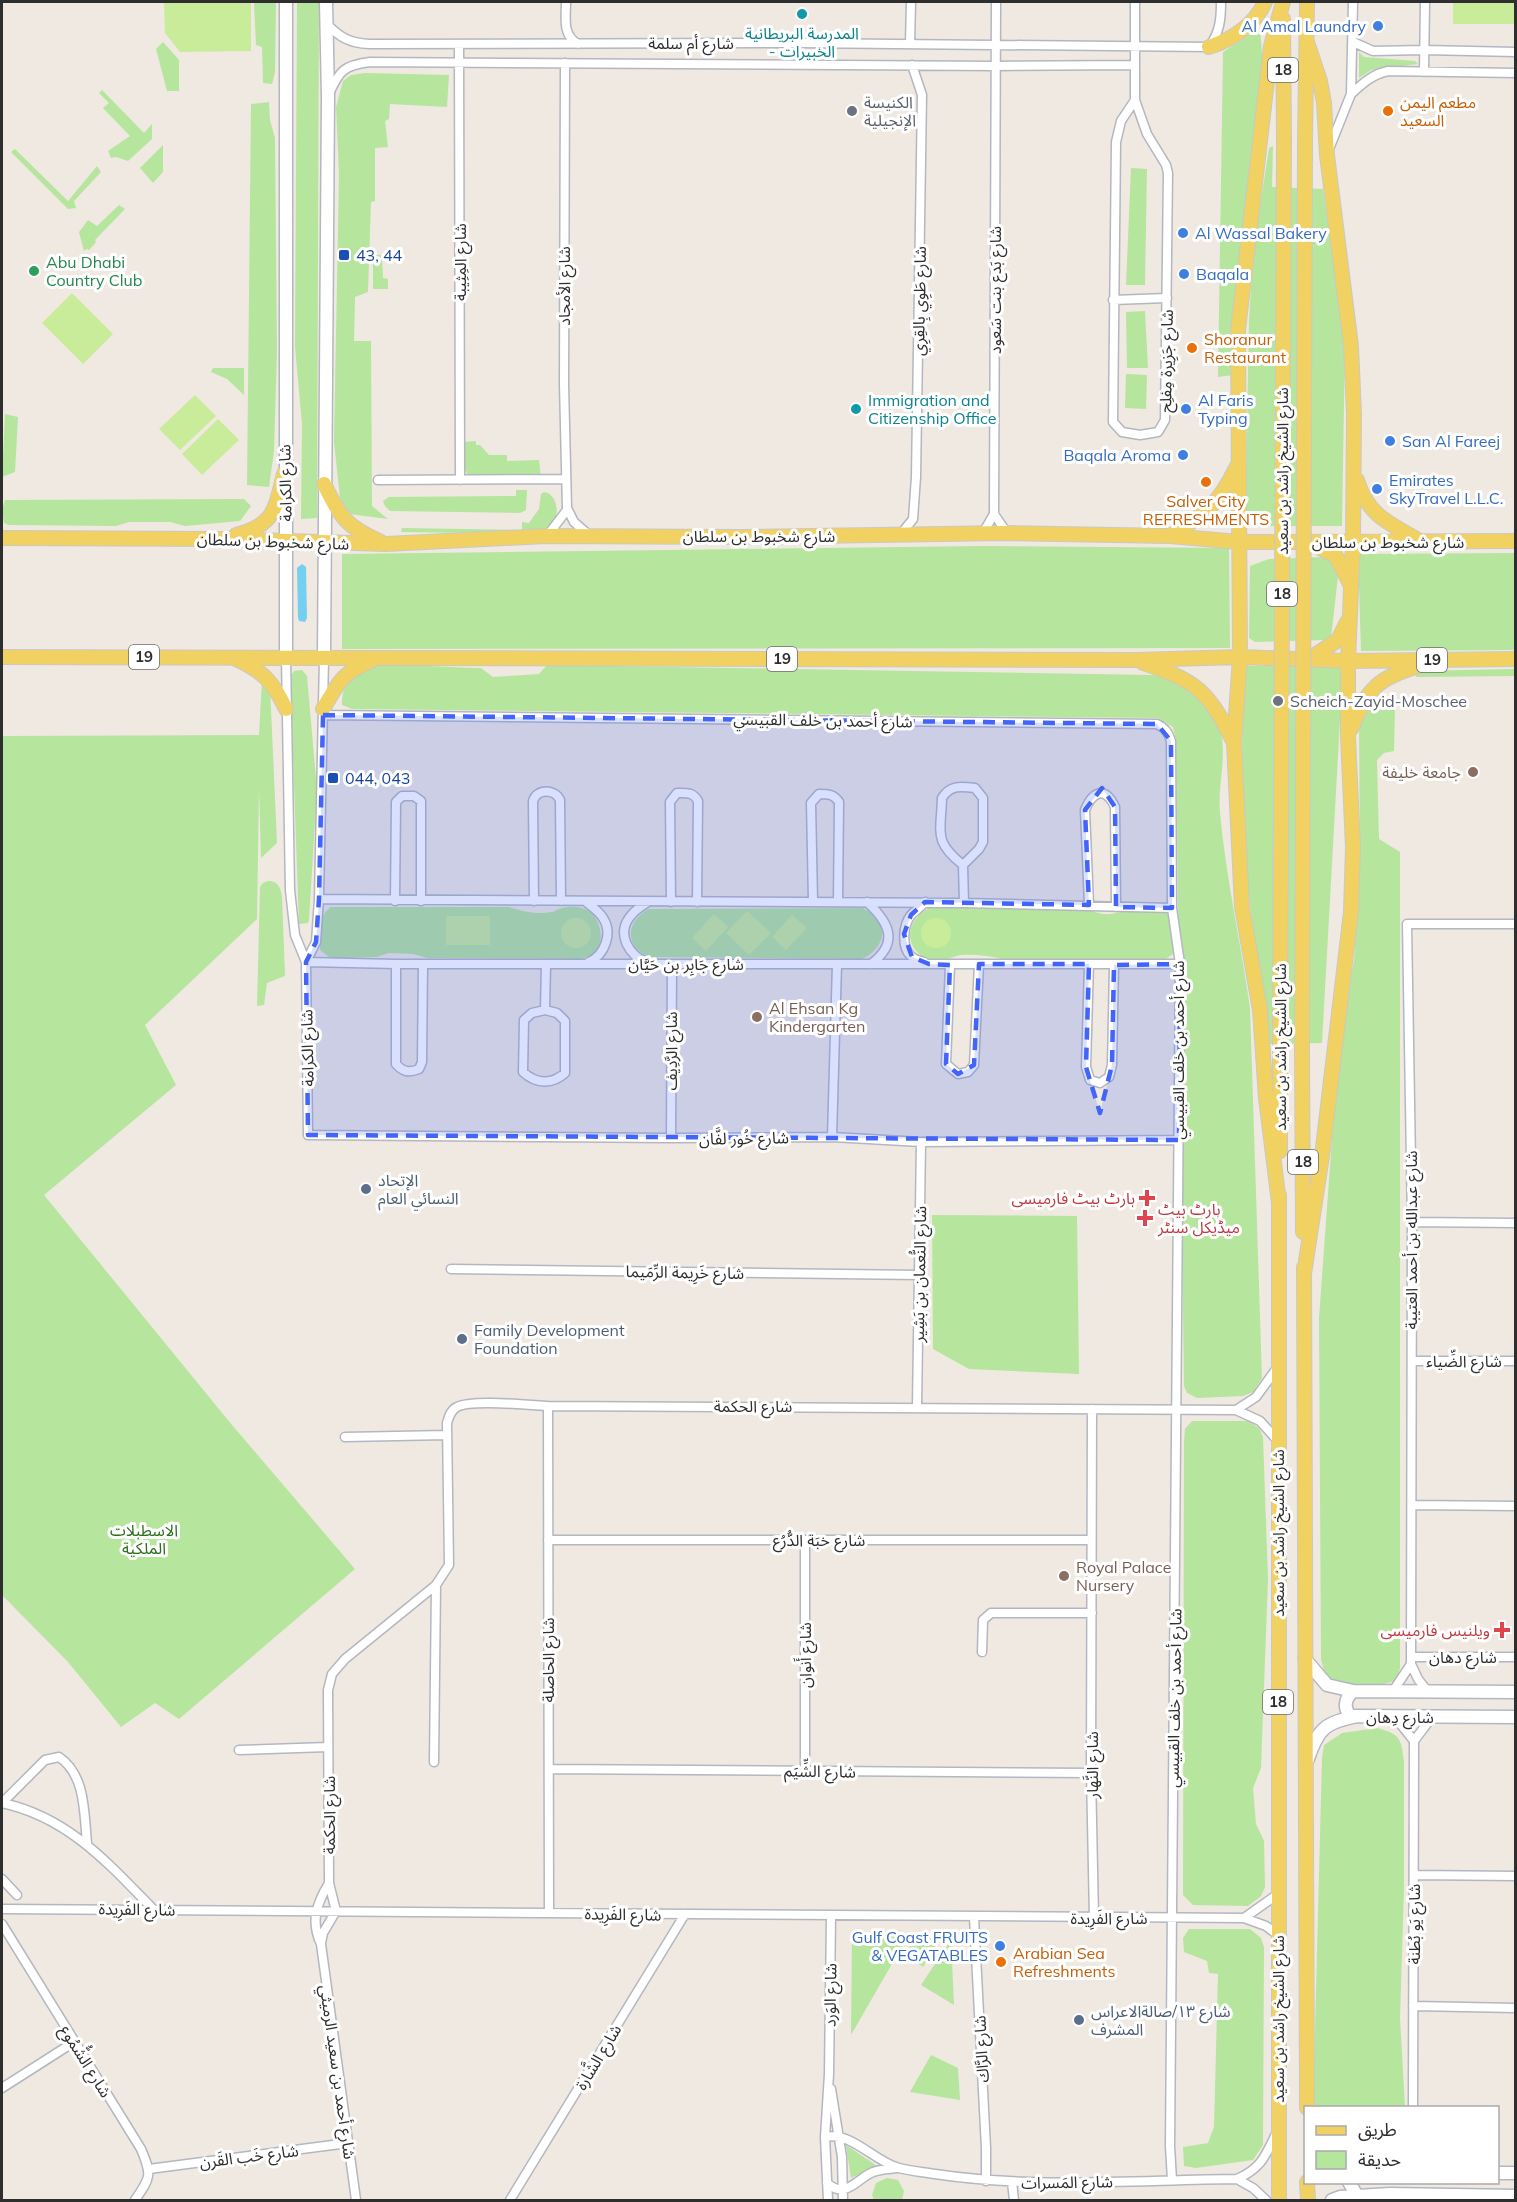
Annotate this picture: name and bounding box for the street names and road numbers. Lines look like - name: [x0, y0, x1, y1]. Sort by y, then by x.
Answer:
- street label: شارع أم سلمة: [648, 33, 734, 56]
- road number: 18: [1268, 58, 1298, 82]
- street label: شارع المِثِيبة: [450, 223, 473, 301]
- street label: شارع بَدع بنت سَعود: [985, 226, 1008, 354]
- street label: شارع الأمجاد: [554, 246, 577, 326]
- street label: شارع طَوِي بِالقِرِي: [908, 246, 933, 356]
- street label: شارع جَزِيرة مِفلِح: [1155, 309, 1180, 413]
- street label: شارع الشيخ راشد بن سعيد: [1272, 387, 1295, 555]
- street label: شارع الكرامة: [274, 444, 299, 522]
- street label: شارع شخبوط بن سلطان: [683, 526, 835, 549]
- street label: شارع شخبوط بن سلطان: [196, 528, 350, 557]
- street label: شارع شخبوط بن سلطان: [1312, 532, 1464, 555]
- road number: 18: [1267, 582, 1297, 606]
- road number: 19: [129, 645, 159, 669]
- road number: 19: [767, 647, 797, 671]
- road number: 19: [1417, 648, 1447, 672]
- street label: شارع أحمد بن خلف القبيسي: [733, 708, 913, 735]
- street label: شارع جَابِر بن حَيَّان: [628, 954, 744, 977]
- street label: شارع أحمد بن خلف القبيسي: [1168, 960, 1191, 1140]
- street label: شارع الشيخ راشد بن سعيد: [1270, 963, 1293, 1131]
- street label: شارع الكرامة: [296, 1009, 321, 1087]
- street label: شارع الرَّدِيف: [661, 1011, 684, 1091]
- street label: شارع خُور لفَّان: [699, 1125, 789, 1152]
- road number: 18: [1288, 1150, 1318, 1174]
- street label: شارع عبدالله بن أحمد العتيبة: [1401, 1151, 1424, 1329]
- street label: شارع النُّعمان بن بَشِير: [907, 1206, 933, 1343]
- street label: شارع خَرِيمة الرِّمَيما: [626, 1261, 744, 1286]
- street label: شارع الضِّياء: [1426, 1349, 1502, 1374]
- street label: شارع الحكمة: [714, 1396, 792, 1419]
- street label: شارع الشيخ راشد بن سعيد: [1268, 1449, 1291, 1617]
- street label: شارع خبَة الدُّرُع: [773, 1530, 865, 1553]
- street label: شارع أحمد بن خلف القبيسي: [1162, 1608, 1189, 1788]
- street label: شارع الحاصلة: [538, 1617, 561, 1703]
- street label: شارع أَنوان: [793, 1622, 818, 1688]
- street label: شارع دهان: [1429, 1647, 1497, 1670]
- road number: 18: [1263, 1690, 1293, 1714]
- street label: شارع دِهان: [1366, 1707, 1434, 1730]
- street label: شارع النَّهار: [1082, 1731, 1105, 1800]
- street label: شارع الشِّيَم: [784, 1758, 856, 1785]
- street label: شارع الحكمة: [319, 1776, 342, 1854]
- street label: شارع يَو بُطنة: [1404, 1884, 1427, 1964]
- street label: شارع الفَرِيدة: [98, 1898, 176, 1923]
- street label: شارع الفَرِيدة: [584, 1903, 662, 1928]
- street label: شارع الفَرِيدة: [1071, 1908, 1147, 1931]
- street label: شارع الشيخ راشد بن سعيد: [1268, 1935, 1291, 2103]
- street label: شارع الوَرد: [819, 1963, 844, 2027]
- street label: شارع أحمد بن سعيد الرميثي: [313, 1983, 360, 2161]
- street label: شارع الرَّاك: [969, 2015, 996, 2083]
- street label: شارع الشُّمُوع: [53, 2019, 119, 2103]
- street label: شارع الشَّارة: [569, 2019, 628, 2095]
- street label: شارع خَب القَرن: [198, 2140, 300, 2175]
- street label: شارع المَسرات: [1021, 2171, 1113, 2196]

